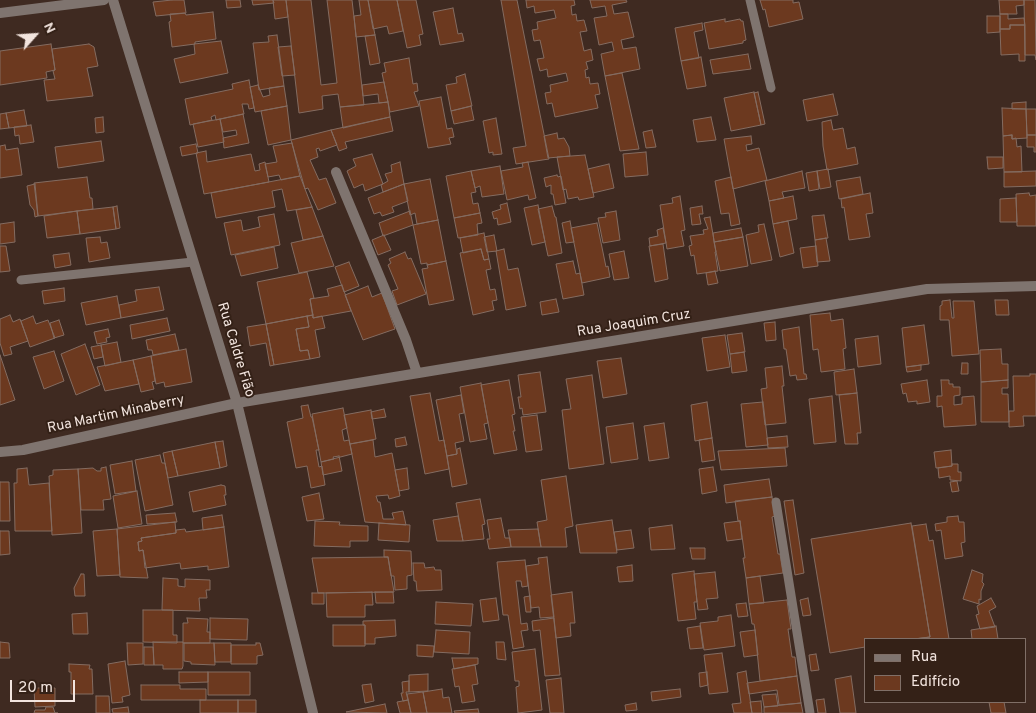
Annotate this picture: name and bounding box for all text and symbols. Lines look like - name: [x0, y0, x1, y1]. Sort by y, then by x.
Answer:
- north arrow: [10, 10, 60, 60]
- text: N: [39, 20, 59, 36]
- street label: Rua Caldre Fião: [213, 301, 257, 399]
- street label: Rua Joaquim Cruz: [576, 307, 692, 341]
- street label: Rua Martim Minaberry: [46, 392, 186, 438]
- legend: [864, 638, 1026, 703]
- text: Rua: [911, 648, 937, 667]
- scale bar: [12, 670, 78, 702]
- text: Edifício: [911, 673, 960, 692]
- text: 20 m: [18, 679, 53, 698]

